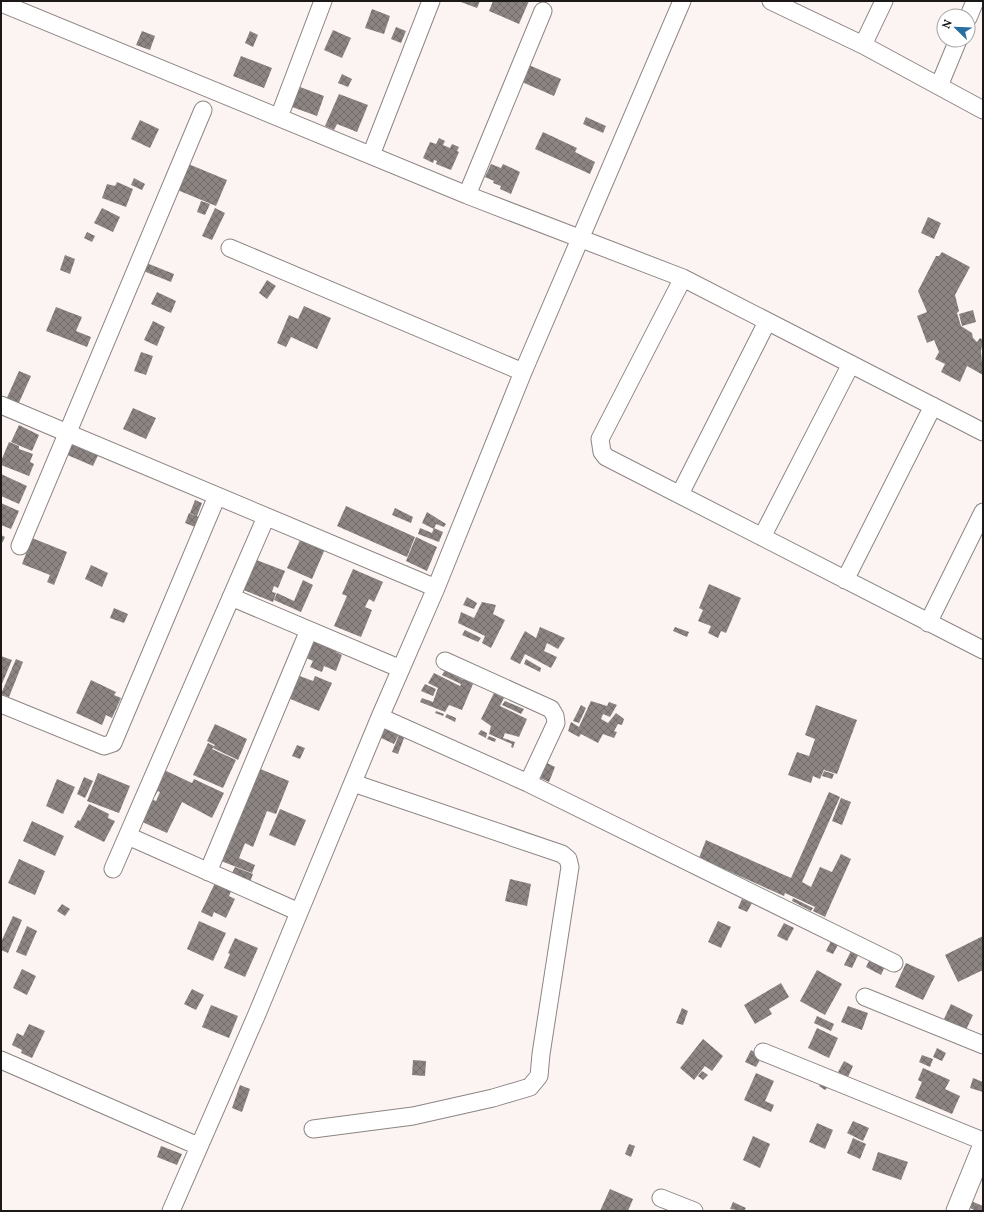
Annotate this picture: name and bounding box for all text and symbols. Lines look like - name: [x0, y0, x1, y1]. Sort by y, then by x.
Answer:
- north arrow: [936, 8, 976, 48]
- text: N: [939, 17, 955, 31]

